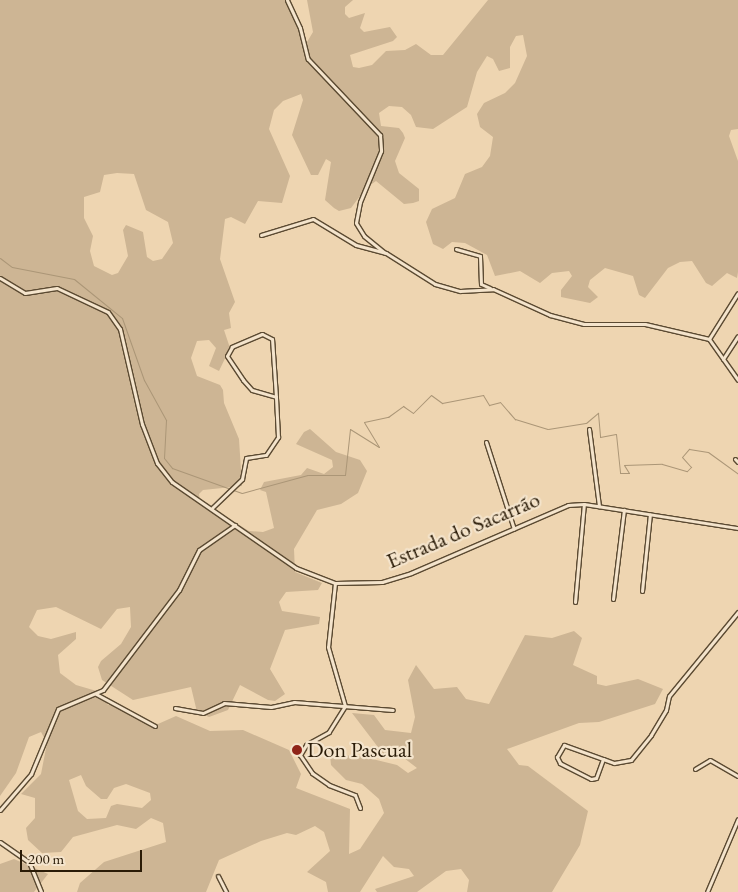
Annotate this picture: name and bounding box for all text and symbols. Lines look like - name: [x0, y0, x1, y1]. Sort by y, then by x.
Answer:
- street label: Estrada do Sacarrão: [382, 486, 544, 574]
- place label: Don Pascual: [307, 737, 412, 763]
- marker: Don Pascual: [291, 744, 303, 756]
- scale bar: [22, 840, 145, 872]
- text: 200 m: [28, 849, 64, 868]

